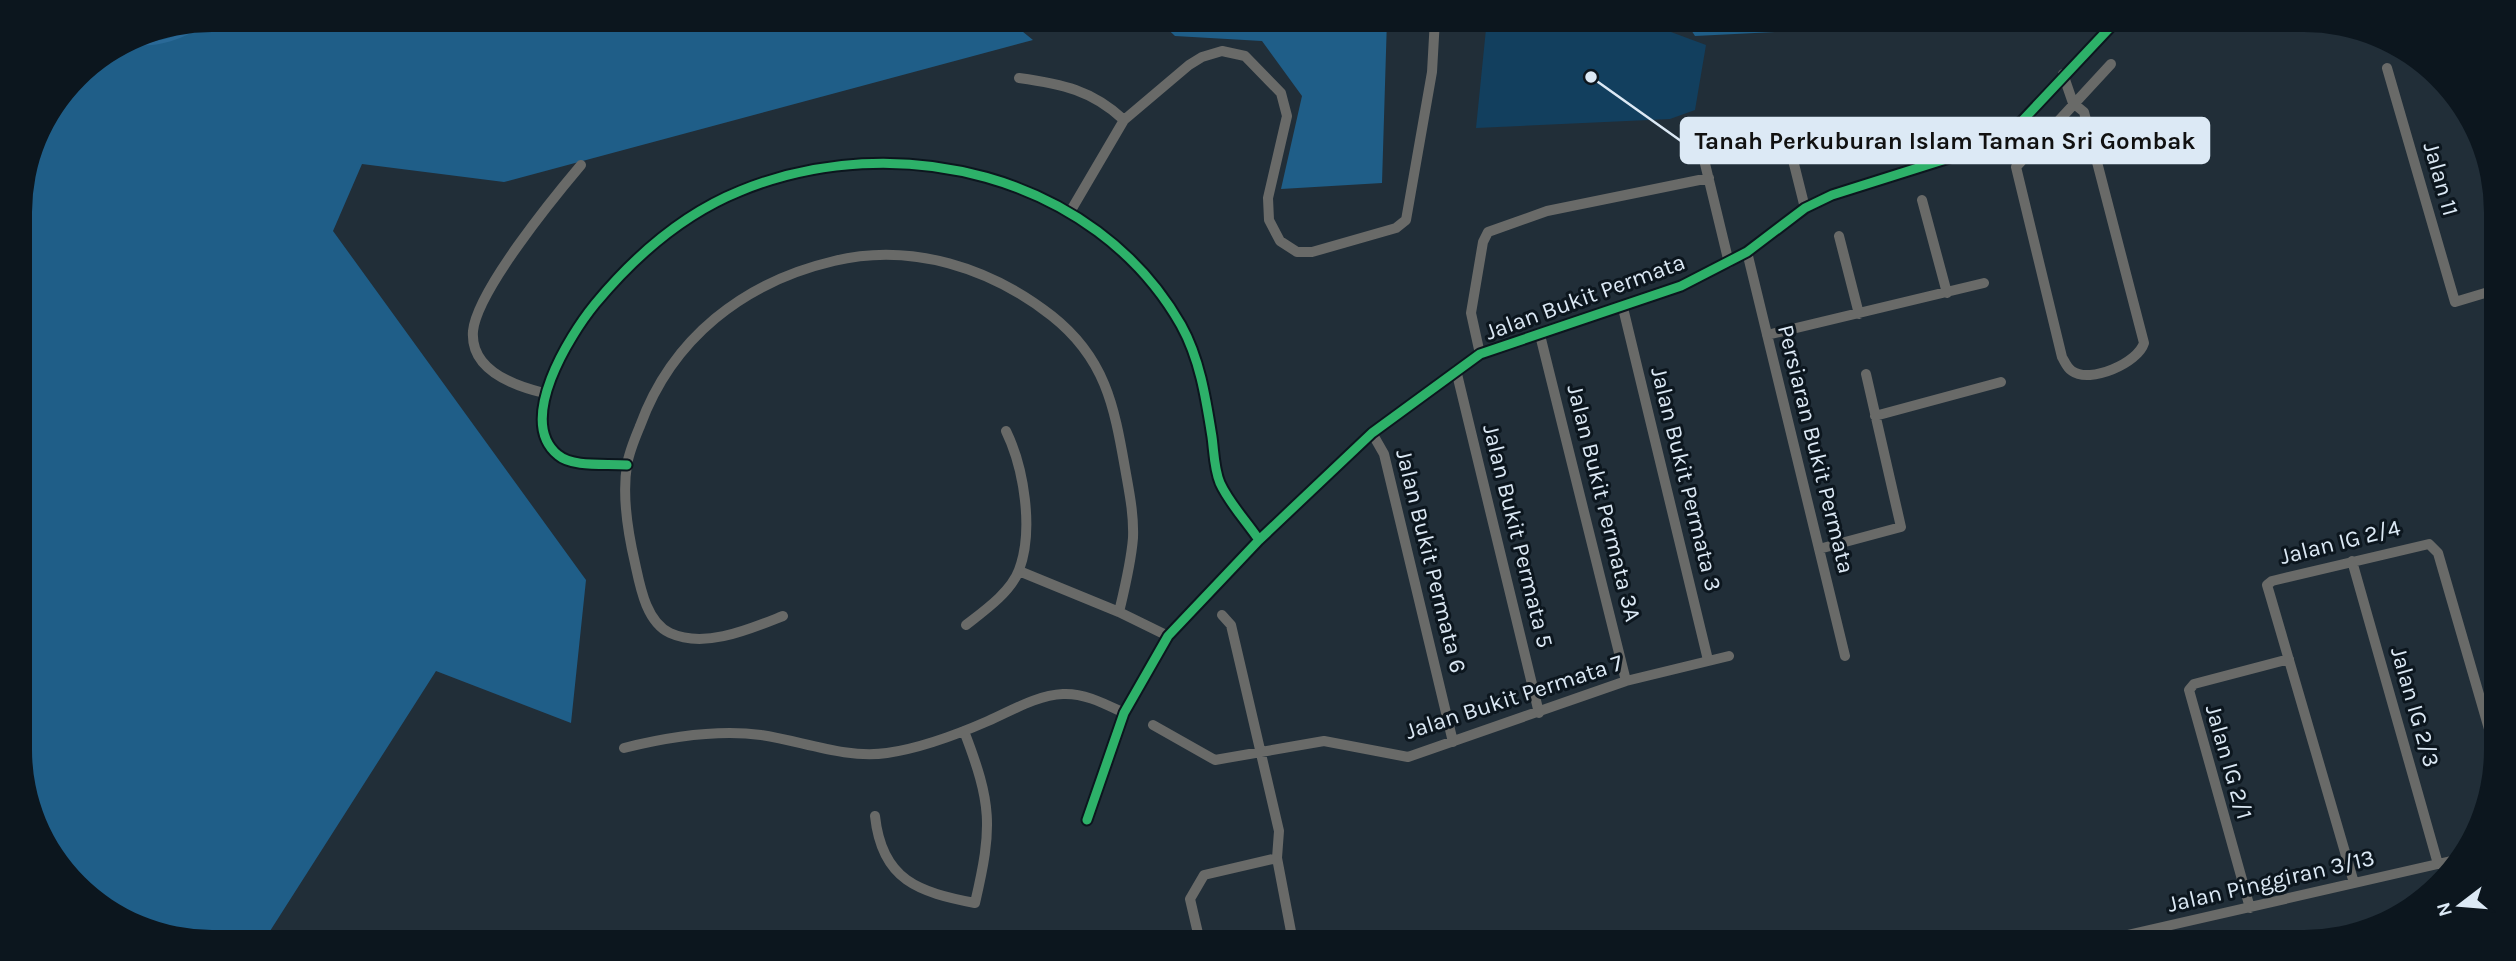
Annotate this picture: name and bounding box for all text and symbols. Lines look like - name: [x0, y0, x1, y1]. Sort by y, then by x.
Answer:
- callout: Tanah Perkuburan Islam Taman Sri Gombak: [1681, 118, 2209, 163]
- text: Tanah Perkuburan Islam Taman Sri Gombak: [1695, 127, 2195, 155]
- street label: Jalan 11: [2418, 139, 2464, 219]
- street label: Jalan Bukit Permata: [1481, 248, 1689, 346]
- street label: Persiaran Bukit Permata: [1772, 322, 1860, 576]
- street label: Jalan Bukit Permata 3: [1645, 364, 1727, 594]
- street label: Jalan Bukit Permata 3A: [1561, 382, 1647, 624]
- street label: Jalan Bukit Permata 5: [1477, 421, 1559, 651]
- street label: Jalan Bukit Permata 6: [1390, 446, 1472, 676]
- street label: Jalan IG 2/4: [2277, 514, 2403, 570]
- street label: Jalan IG 2/3: [2385, 644, 2445, 770]
- street label: Jalan Bukit Permata 7: [1402, 649, 1626, 745]
- street label: Jalan IG 2/1: [2200, 702, 2258, 822]
- street label: Jalan Pinggiran 3/13: [2165, 844, 2377, 918]
- north arrow: [2425, 870, 2495, 940]
- text: N: [2432, 900, 2457, 919]

